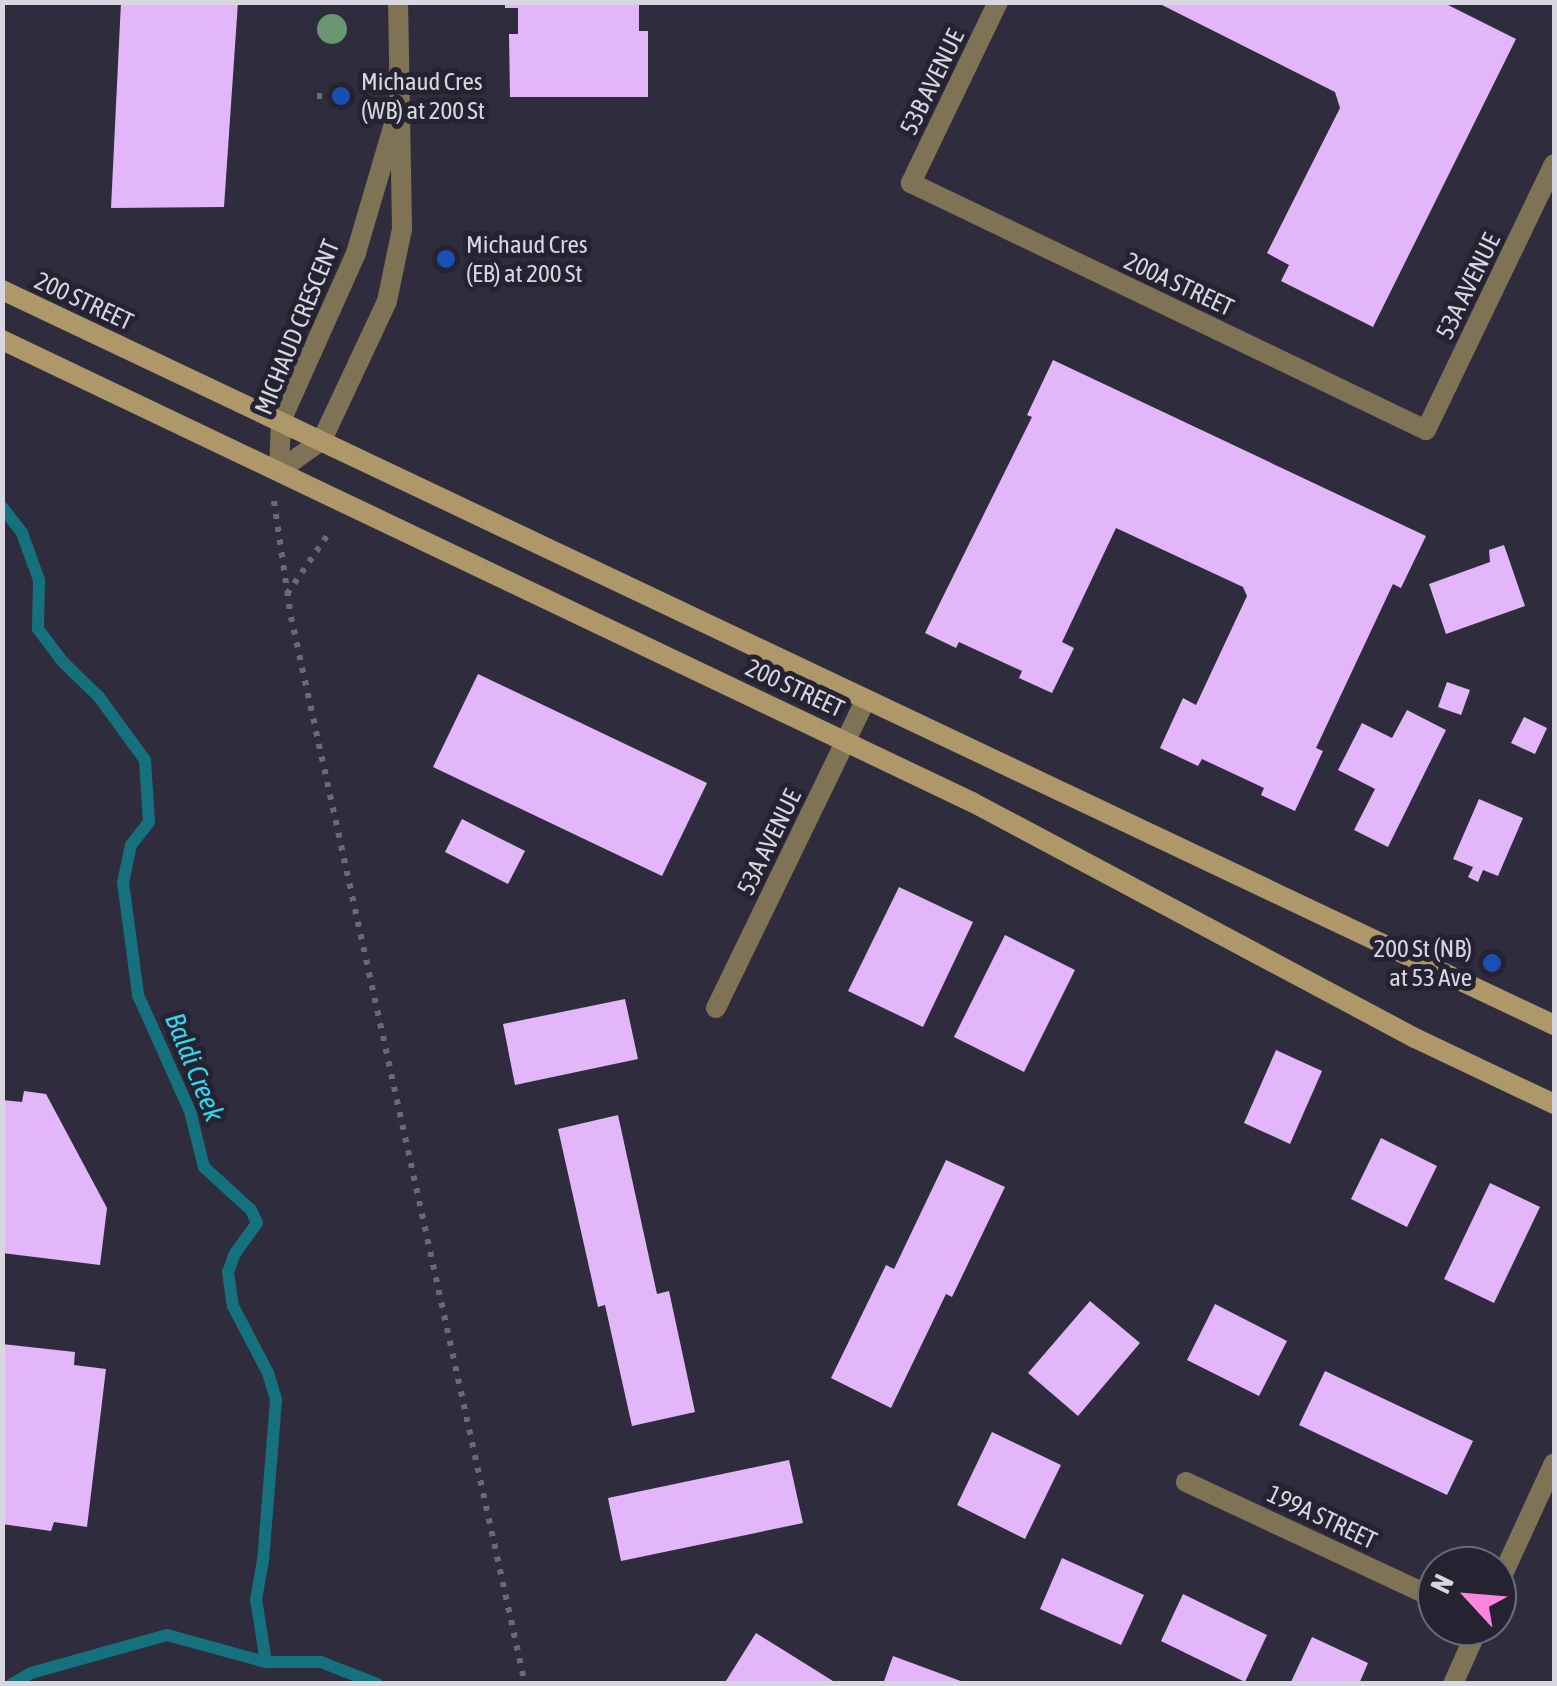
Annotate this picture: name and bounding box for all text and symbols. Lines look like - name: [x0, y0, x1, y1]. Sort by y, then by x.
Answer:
- street label: 53B AVENUE: [894, 24, 970, 140]
- place label: Michaud Cres (WB) at 200 St: [361, 67, 485, 126]
- marker: Michaud Cres (WB) at 200 St: [330, 85, 352, 107]
- street label: 53A AVENUE: [1430, 228, 1506, 344]
- place label: Michaud Cres (EB) at 200 St: [466, 230, 588, 289]
- street label: MICHAUD CRESCENT: [248, 235, 346, 419]
- street label: 200A STREET: [1120, 246, 1238, 322]
- marker: Michaud Cres (EB) at 200 St: [435, 248, 457, 270]
- street label: 200 STREET: [30, 265, 138, 337]
- street label: 200 STREET: [741, 652, 849, 724]
- street label: 53A AVENUE: [731, 784, 807, 900]
- place label: 200 St (NB) at 53 Ave: [1374, 934, 1472, 993]
- marker: 200 St (NB) at 53 Ave: [1481, 952, 1503, 974]
- water label: Baldi Creek: [158, 1008, 232, 1126]
- street label: 199A STREET: [1263, 1479, 1381, 1555]
- north arrow: [1417, 1546, 1517, 1646]
- text: N: [1424, 1569, 1460, 1598]

